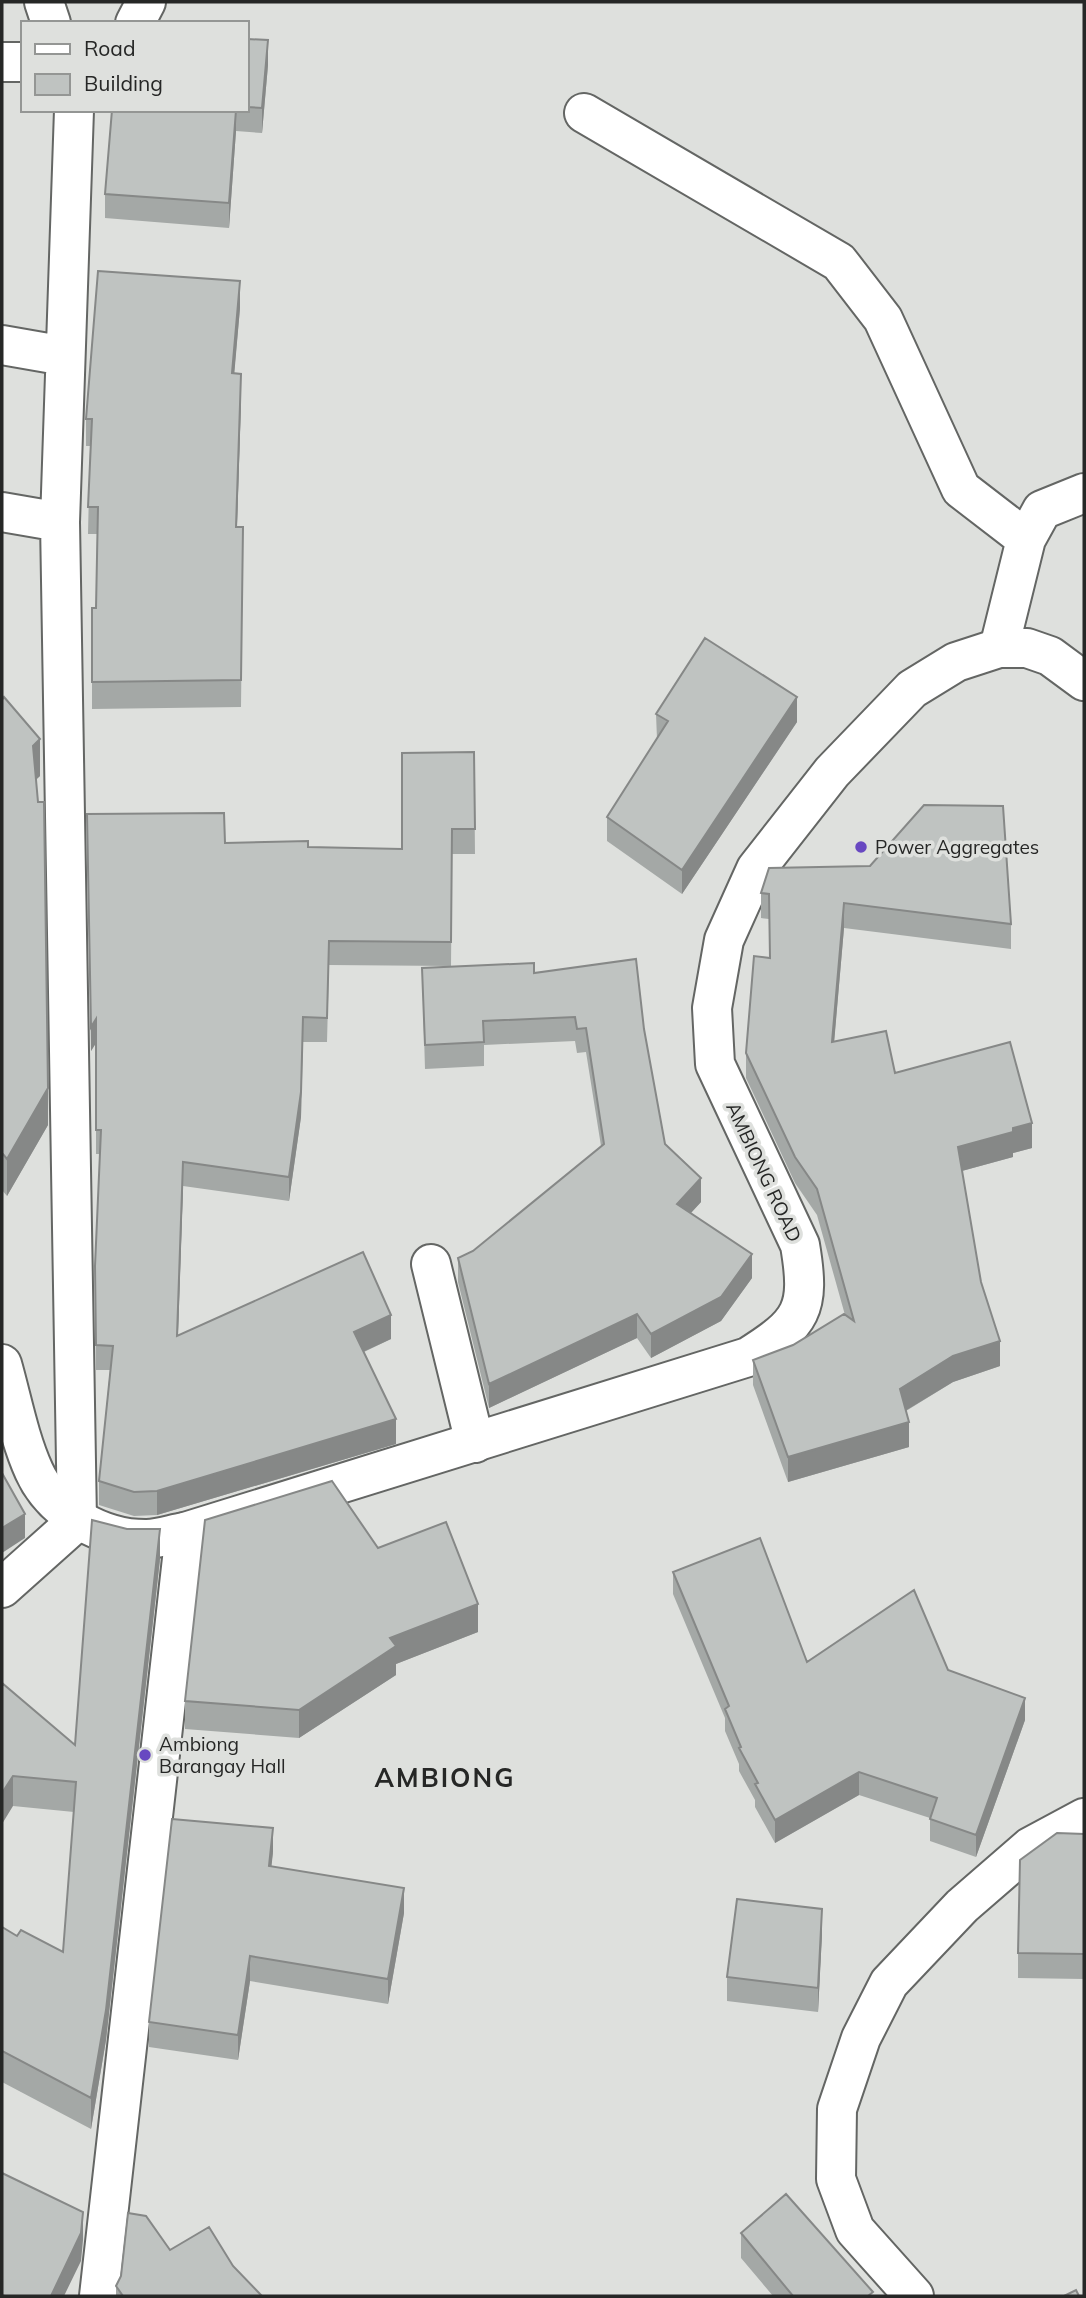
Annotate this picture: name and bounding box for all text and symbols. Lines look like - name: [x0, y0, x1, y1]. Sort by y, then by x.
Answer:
- legend: [21, 21, 248, 112]
- text: Road: [84, 35, 135, 61]
- text: Building: [84, 70, 163, 96]
- place label: Power Aggregates: [875, 835, 1039, 859]
- marker: Power Aggregates: [853, 839, 869, 855]
- street label: AMBIONG ROAD: [721, 1098, 807, 1246]
- place label: Ambiong Barangay Hall: [159, 1732, 285, 1778]
- marker: Ambiong Barangay Hall: [137, 1747, 153, 1763]
- district label: AMBIONG: [375, 1761, 515, 1794]

